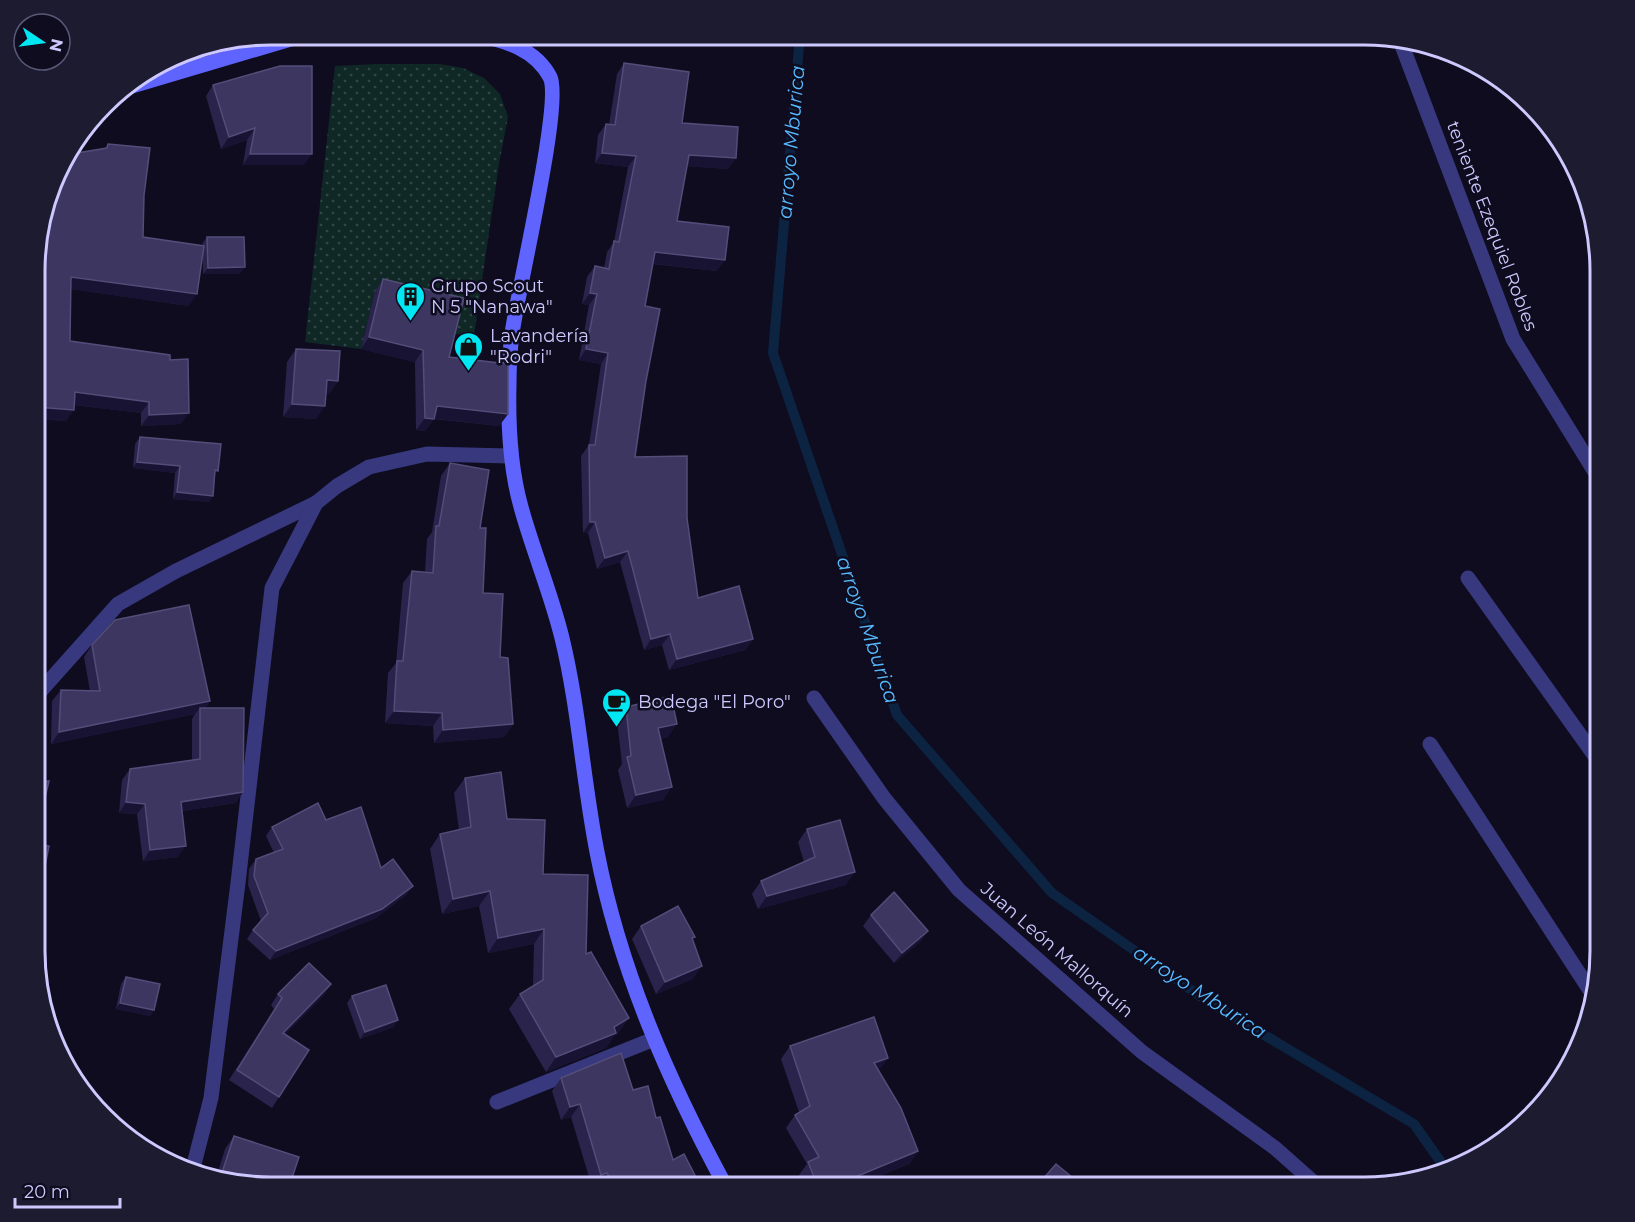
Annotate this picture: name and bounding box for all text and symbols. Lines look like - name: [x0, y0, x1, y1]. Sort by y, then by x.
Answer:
- north arrow: [12, 12, 72, 72]
- text: N: [45, 37, 67, 54]
- water label: arroyo Mburica: [772, 64, 810, 220]
- street label: teniente Ezequiel Robles: [1442, 118, 1542, 334]
- place label: Grupo Scout N 5 "Nanawa": [431, 275, 553, 318]
- building icon: Grupo Scout N 5 "Nanawa": [394, 280, 426, 322]
- place label: Lavandería "Rodri": [490, 325, 589, 368]
- shop icon: Lavandería "Rodri": [453, 330, 485, 372]
- water label: arroyo Mburica: [832, 553, 904, 707]
- cafe icon: Bodega "El Poro": [601, 686, 633, 728]
- place label: Bodega "El Poro": [638, 691, 791, 713]
- street label: Juan León Mallorquín: [975, 877, 1138, 1022]
- water label: arroyo Mburica: [1129, 940, 1271, 1044]
- scale bar: [15, 1171, 120, 1209]
- text: 20 m: [24, 1181, 70, 1203]

